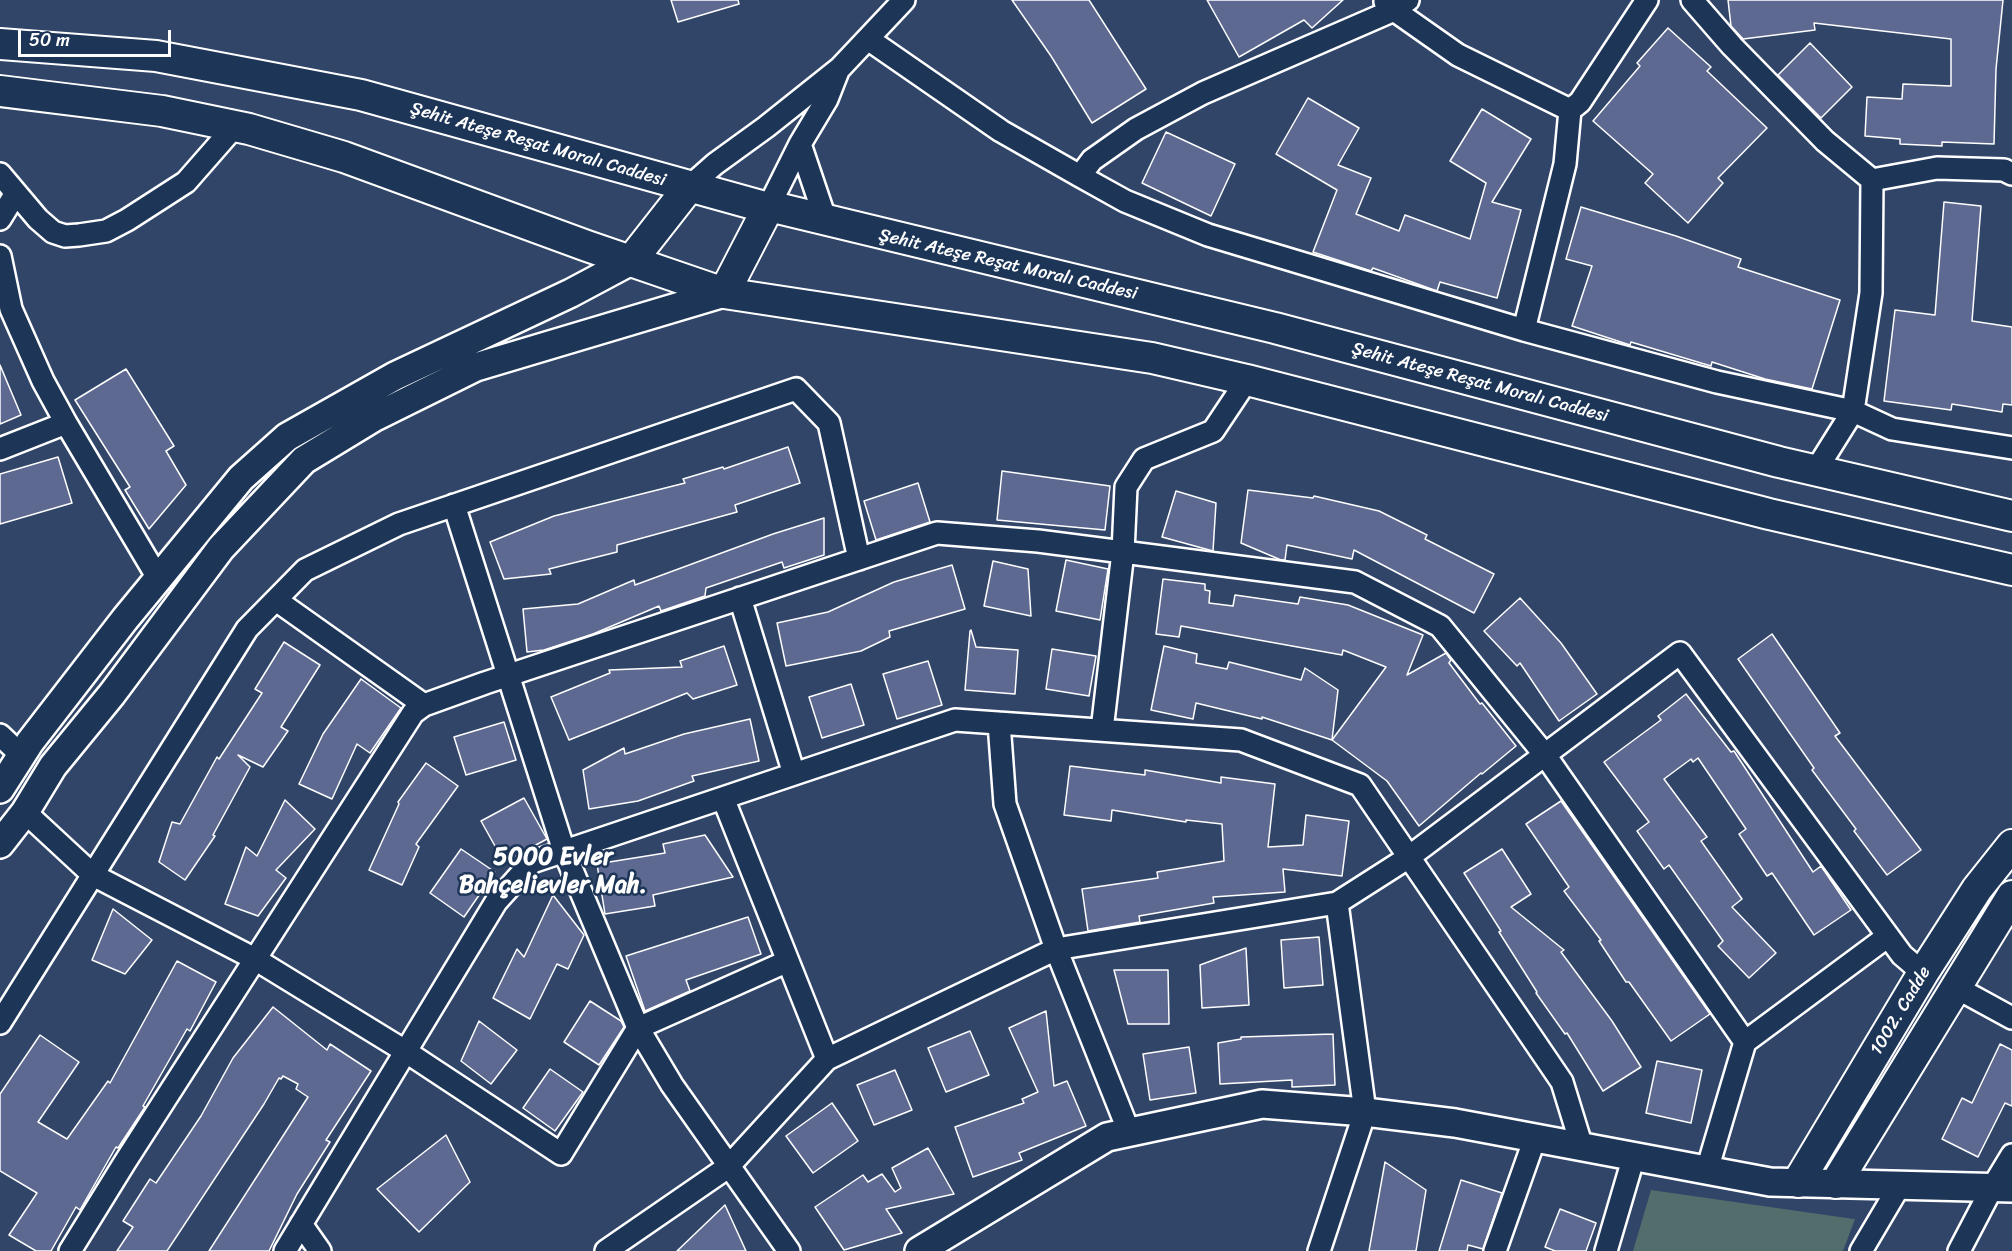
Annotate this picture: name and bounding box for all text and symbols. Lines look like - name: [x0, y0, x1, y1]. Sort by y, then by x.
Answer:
- scale bar: [21, 18, 174, 56]
- text: 50 m: [29, 24, 70, 56]
- street label: Şehit Ateşe Reşat Moralı Caddesi: [408, 98, 668, 192]
- street label: Şehit Ateşe Reşat Moralı Caddesi: [877, 225, 1139, 305]
- street label: Şehit Ateşe Reşat Moralı Caddesi: [1349, 338, 1611, 428]
- district label: 5000 Evler Bahçelievler Mah.: [459, 844, 647, 900]
- street label: 1002. Cadde: [1866, 963, 1936, 1059]

